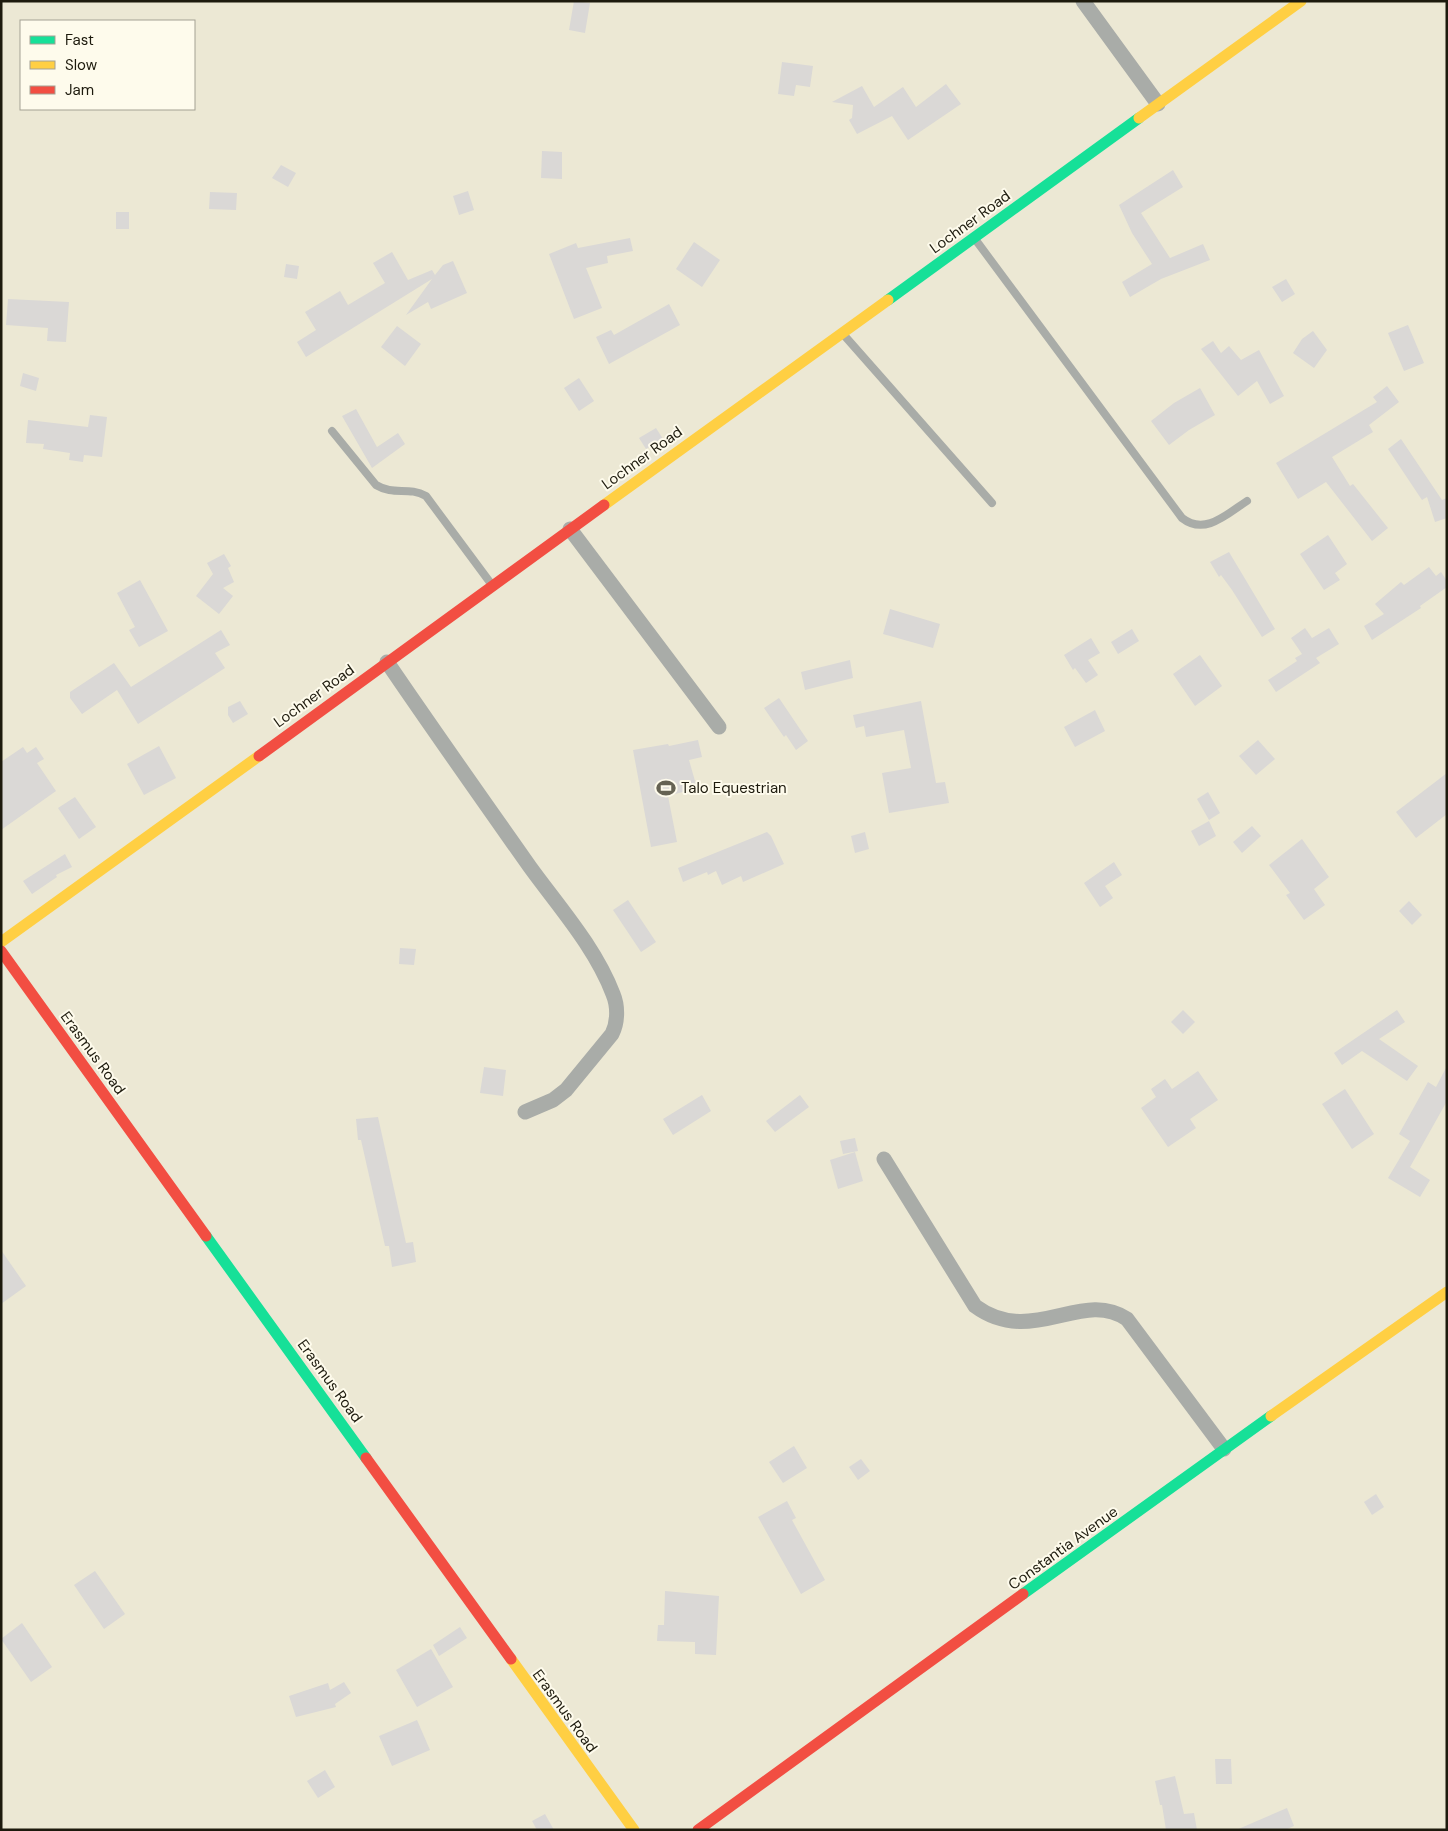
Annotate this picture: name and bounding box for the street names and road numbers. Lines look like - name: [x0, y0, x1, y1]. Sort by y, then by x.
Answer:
- street label: Lochner Road: [926, 186, 1014, 258]
- street label: Lochner Road: [598, 422, 686, 494]
- street label: Lochner Road: [270, 660, 358, 732]
- street label: Erasmus Road: [56, 1007, 130, 1099]
- street label: Erasmus Road: [293, 1335, 367, 1427]
- street label: Constantia Avenue: [1004, 1501, 1122, 1595]
- street label: Erasmus Road: [528, 1665, 602, 1757]

